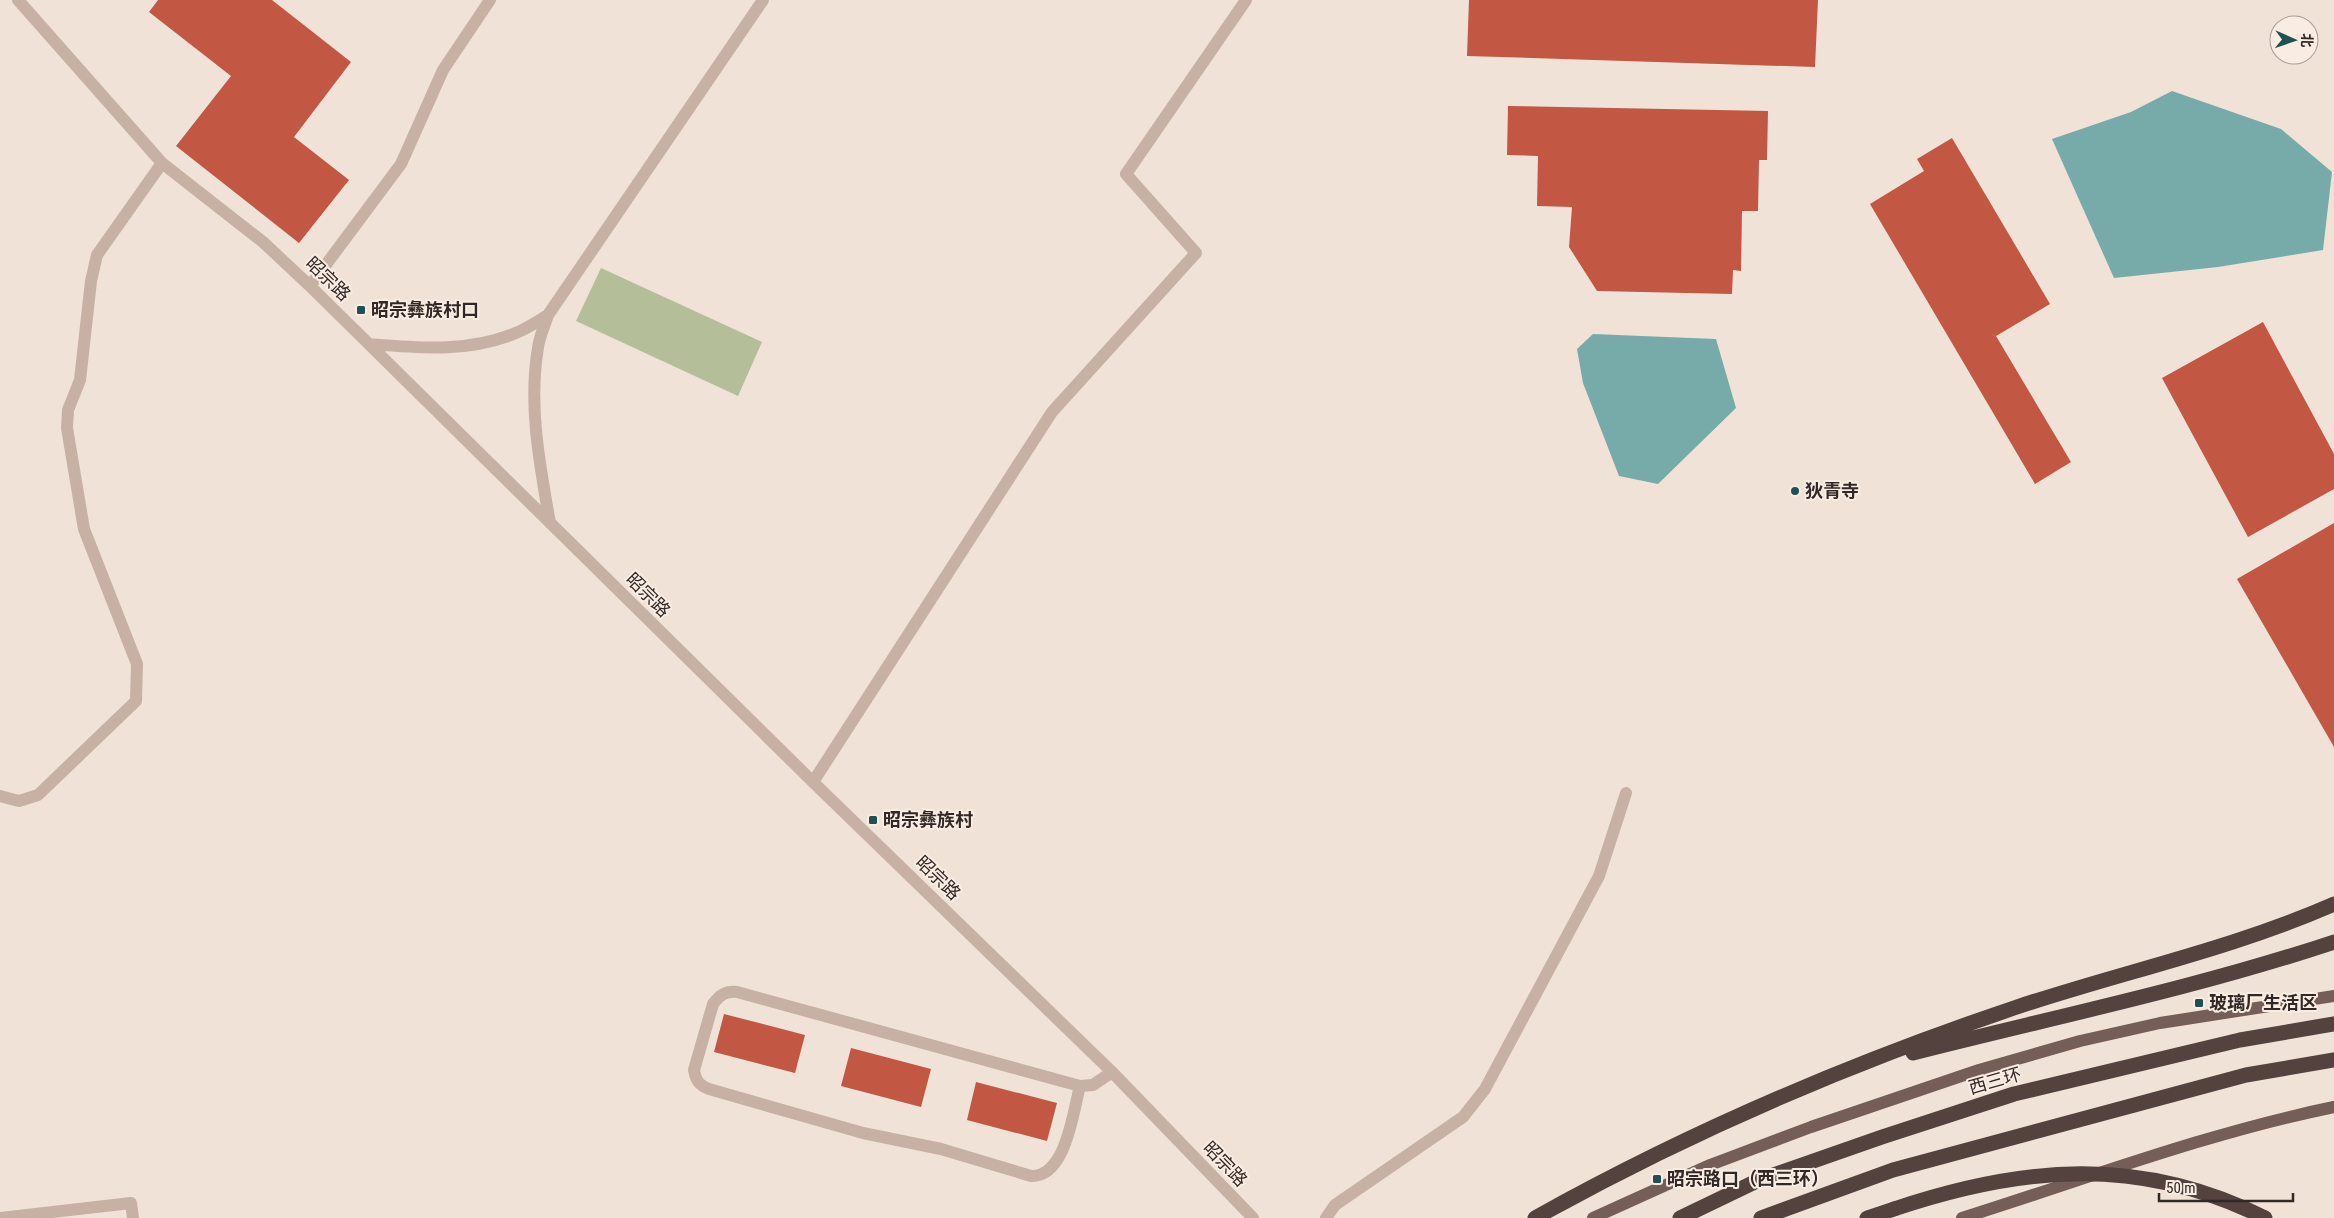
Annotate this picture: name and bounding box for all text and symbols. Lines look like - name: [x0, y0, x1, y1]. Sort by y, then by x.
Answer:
- north arrow: [2269, 15, 2319, 65]
- text: 北: [2299, 33, 2315, 48]
- street label: 昭宗路: [302, 252, 355, 305]
- place label: 昭宗彝族村口: [371, 299, 479, 320]
- marker: 昭宗彝族村口: [355, 304, 367, 316]
- place label: 狄青寺: [1805, 480, 1859, 501]
- marker: 狄青寺: [1789, 485, 1801, 497]
- street label: 昭宗路: [622, 568, 675, 621]
- place label: 昭宗彝族村: [883, 809, 973, 830]
- marker: 昭宗彝族村: [867, 814, 879, 826]
- street label: 昭宗路: [912, 851, 965, 904]
- place label: 玻璃厂生活区: [2209, 992, 2317, 1013]
- marker: 玻璃厂生活区: [2193, 997, 2205, 1009]
- street label: 西三环: [1966, 1063, 2024, 1098]
- street label: 昭宗路: [1199, 1137, 1252, 1190]
- place label: 昭宗路口（西三环）: [1667, 1168, 1829, 1189]
- scale bar: [2159, 1170, 2293, 1202]
- marker: 昭宗路口（西三环）: [1651, 1173, 1663, 1185]
- text: 50 m: [2166, 1179, 2196, 1197]

